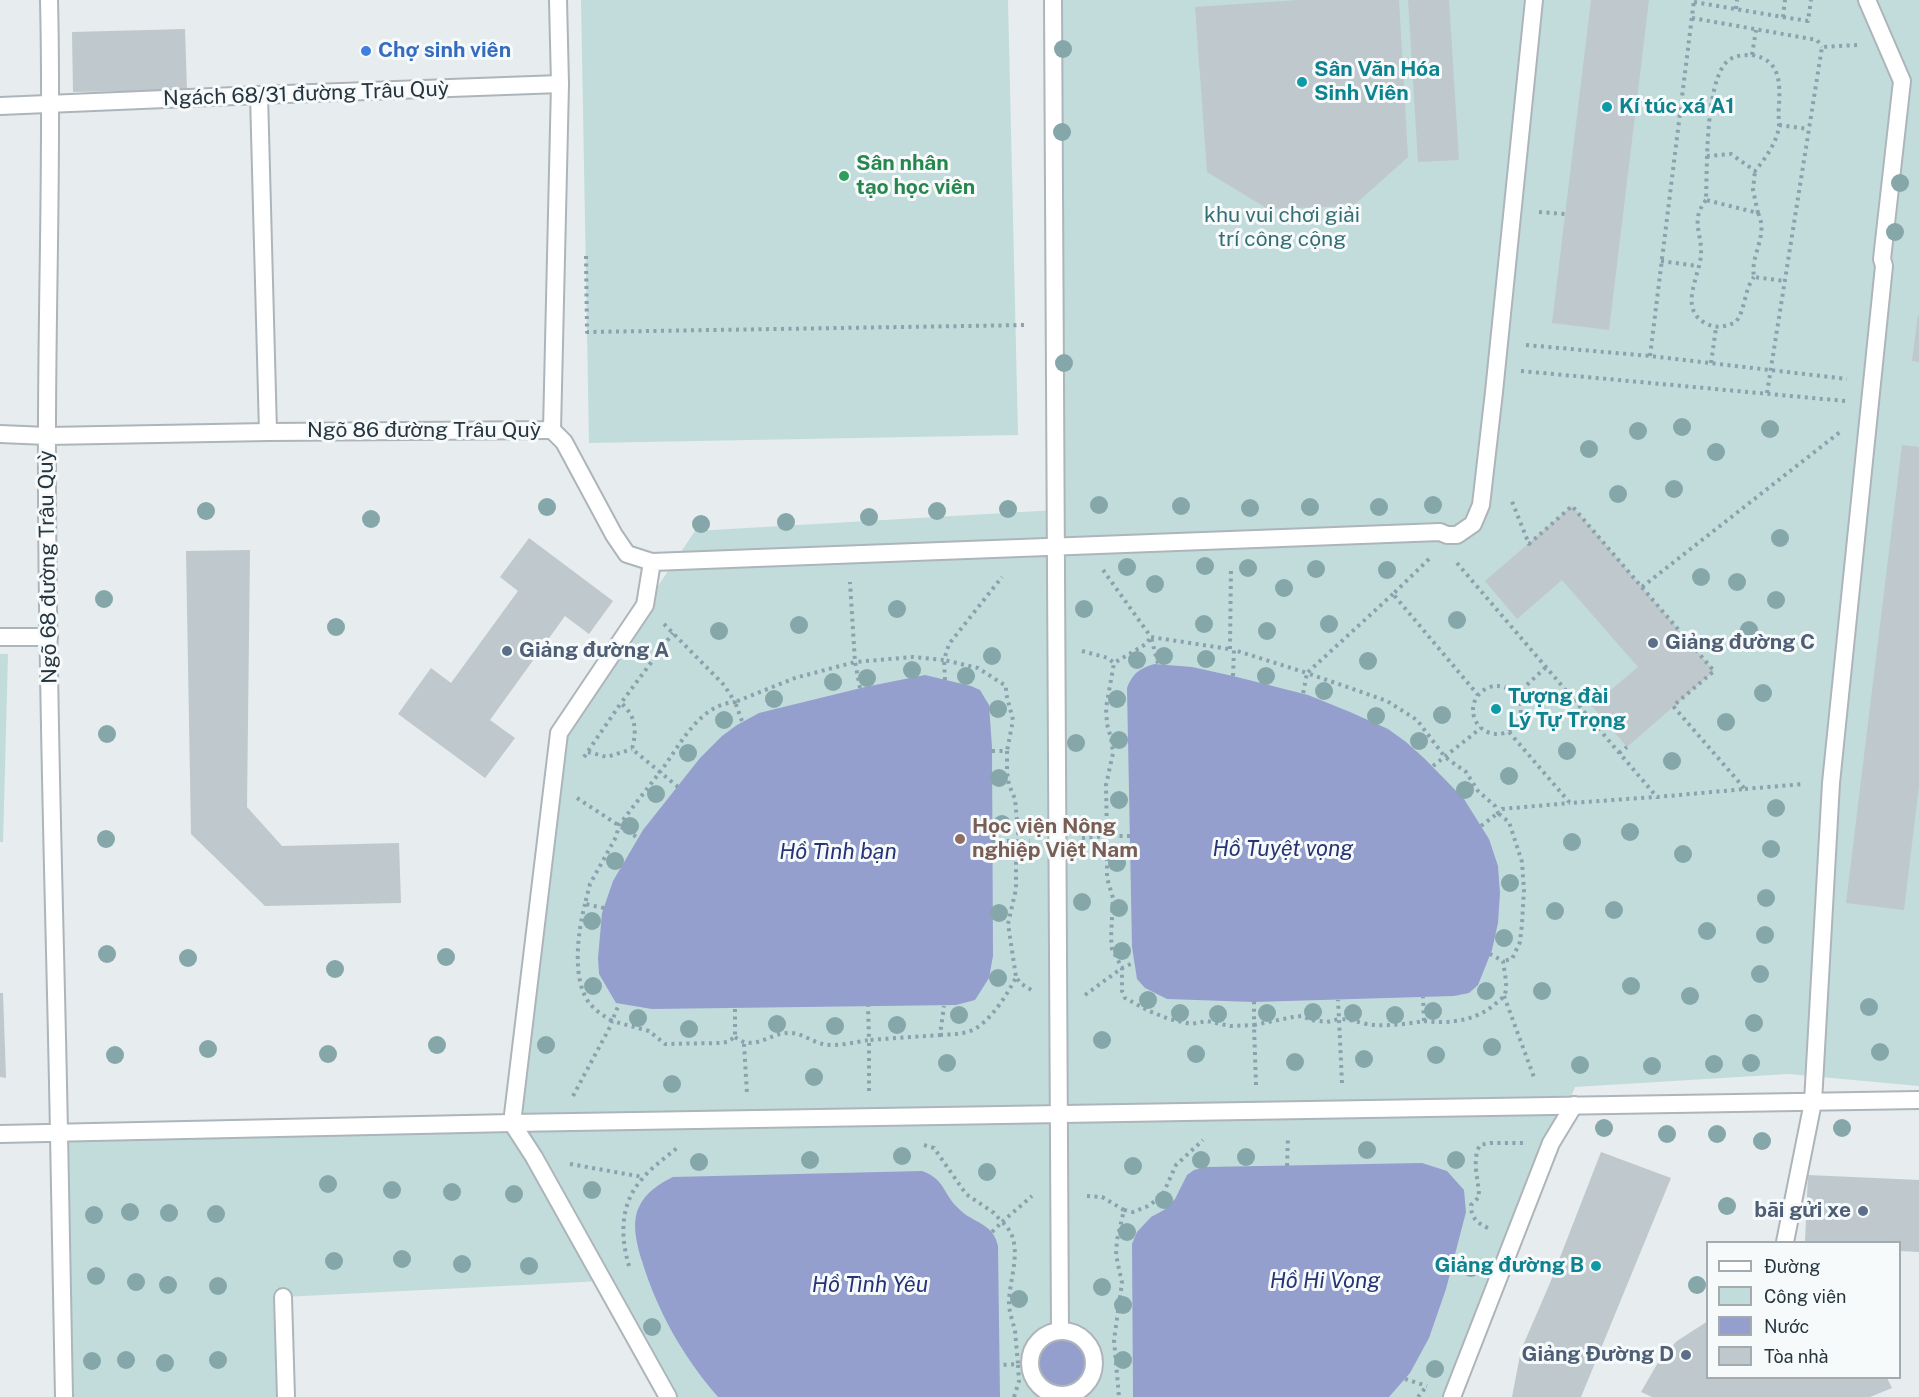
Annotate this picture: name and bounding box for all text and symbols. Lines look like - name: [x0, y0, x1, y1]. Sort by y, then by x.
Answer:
- place label: Chợ sinh viên: [378, 38, 511, 64]
- marker: Chợ sinh viên: [359, 44, 373, 58]
- place label: Sân Văn Hóa Sinh Viên: [1314, 57, 1440, 107]
- marker: Sân Văn Hóa Sinh Viên: [1295, 75, 1309, 89]
- street label: Ngách 68/31 đường Trâu Quỳ: [163, 76, 449, 112]
- place label: Kí túc xá A1: [1619, 94, 1735, 120]
- marker: Kí túc xá A1: [1600, 100, 1614, 114]
- place label: Sân nhân tạo học viên: [856, 151, 975, 201]
- marker: Sân nhân tạo học viên: [837, 169, 851, 183]
- park label: khu vui chơi giải trí công cộng: [1204, 203, 1360, 253]
- street label: Ngõ 86 đường Trâu Quỳ: [307, 418, 541, 444]
- street label: Ngõ 68 đường Trâu Quỳ: [33, 450, 63, 684]
- place label: Giảng đường C: [1665, 630, 1815, 656]
- marker: Giảng đường C: [1646, 636, 1660, 650]
- place label: Giảng đường A: [519, 638, 669, 664]
- marker: Giảng đường A: [500, 644, 514, 658]
- place label: Tượng đài Lý Tự Trọng: [1508, 684, 1626, 734]
- marker: Tượng đài Lý Tự Trọng: [1489, 702, 1503, 716]
- place label: Học viện Nông nghiệp Việt Nam: [972, 814, 1138, 864]
- marker: Học viện Nông nghiệp Việt Nam: [953, 832, 967, 846]
- water label: Hồ Tuyệt vọng: [1213, 836, 1353, 862]
- water label: Hồ Tình bạn: [779, 839, 897, 865]
- place label: bãi gửi xe: [1754, 1198, 1851, 1224]
- marker: bãi gửi xe: [1856, 1204, 1870, 1218]
- legend: [1706, 1241, 1901, 1379]
- place label: Giảng đường B: [1435, 1253, 1584, 1279]
- text: Đường: [1764, 1256, 1821, 1277]
- marker: Giảng đường B: [1589, 1259, 1603, 1273]
- water label: Hồ Hi Vọng: [1270, 1268, 1380, 1294]
- water label: Hồ Tình Yêu: [812, 1272, 928, 1298]
- text: Công viên: [1764, 1286, 1847, 1307]
- text: Nước: [1764, 1316, 1809, 1337]
- place label: Giảng Đường D: [1521, 1342, 1674, 1368]
- text: Tòa nhà: [1764, 1346, 1829, 1367]
- marker: Giảng Đường D: [1679, 1348, 1693, 1362]

